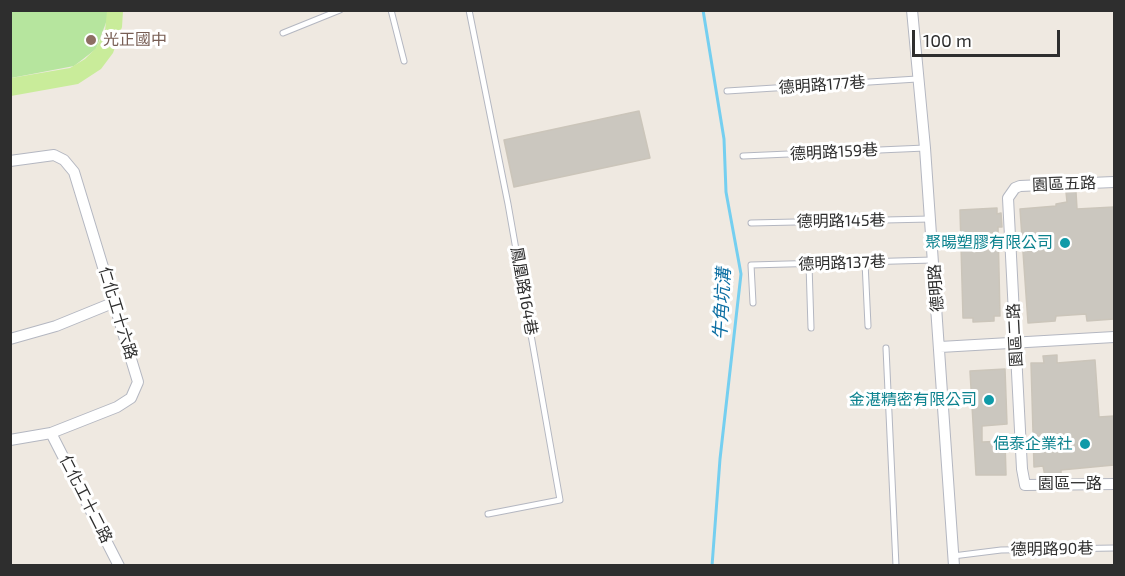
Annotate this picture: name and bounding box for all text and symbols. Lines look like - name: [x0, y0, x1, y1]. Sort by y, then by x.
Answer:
- scale bar: [915, 18, 1064, 56]
- text: 100 m: [923, 29, 972, 51]
- place label: 光正國中: [103, 30, 167, 50]
- marker: 光正國中: [84, 33, 98, 47]
- street label: 德明路177巷: [778, 72, 866, 98]
- street label: 德明路159巷: [790, 140, 878, 164]
- street label: 園區五路: [1032, 173, 1096, 195]
- street label: 德明路145巷: [796, 211, 886, 231]
- place label: 聚暘塑膠有限公司: [925, 233, 1053, 253]
- marker: 聚暘塑膠有限公司: [1058, 236, 1072, 250]
- street label: 鳳凰路164巷: [507, 245, 541, 337]
- street label: 德明路137巷: [798, 252, 886, 274]
- street label: 德明路: [925, 263, 947, 313]
- street label: 仁化工十六路: [95, 264, 141, 362]
- water label: 牛角坑溝: [709, 267, 735, 341]
- street label: 園區二路: [1004, 303, 1026, 367]
- place label: 金湛精密有限公司: [849, 390, 977, 410]
- marker: 金湛精密有限公司: [982, 393, 996, 407]
- place label: 俋泰企業社: [993, 434, 1073, 454]
- marker: 俋泰企業社: [1078, 437, 1092, 451]
- street label: 仁化工十二路: [56, 452, 116, 546]
- street label: 園區一路: [1038, 474, 1102, 494]
- street label: 德明路90巷: [1010, 539, 1094, 559]

